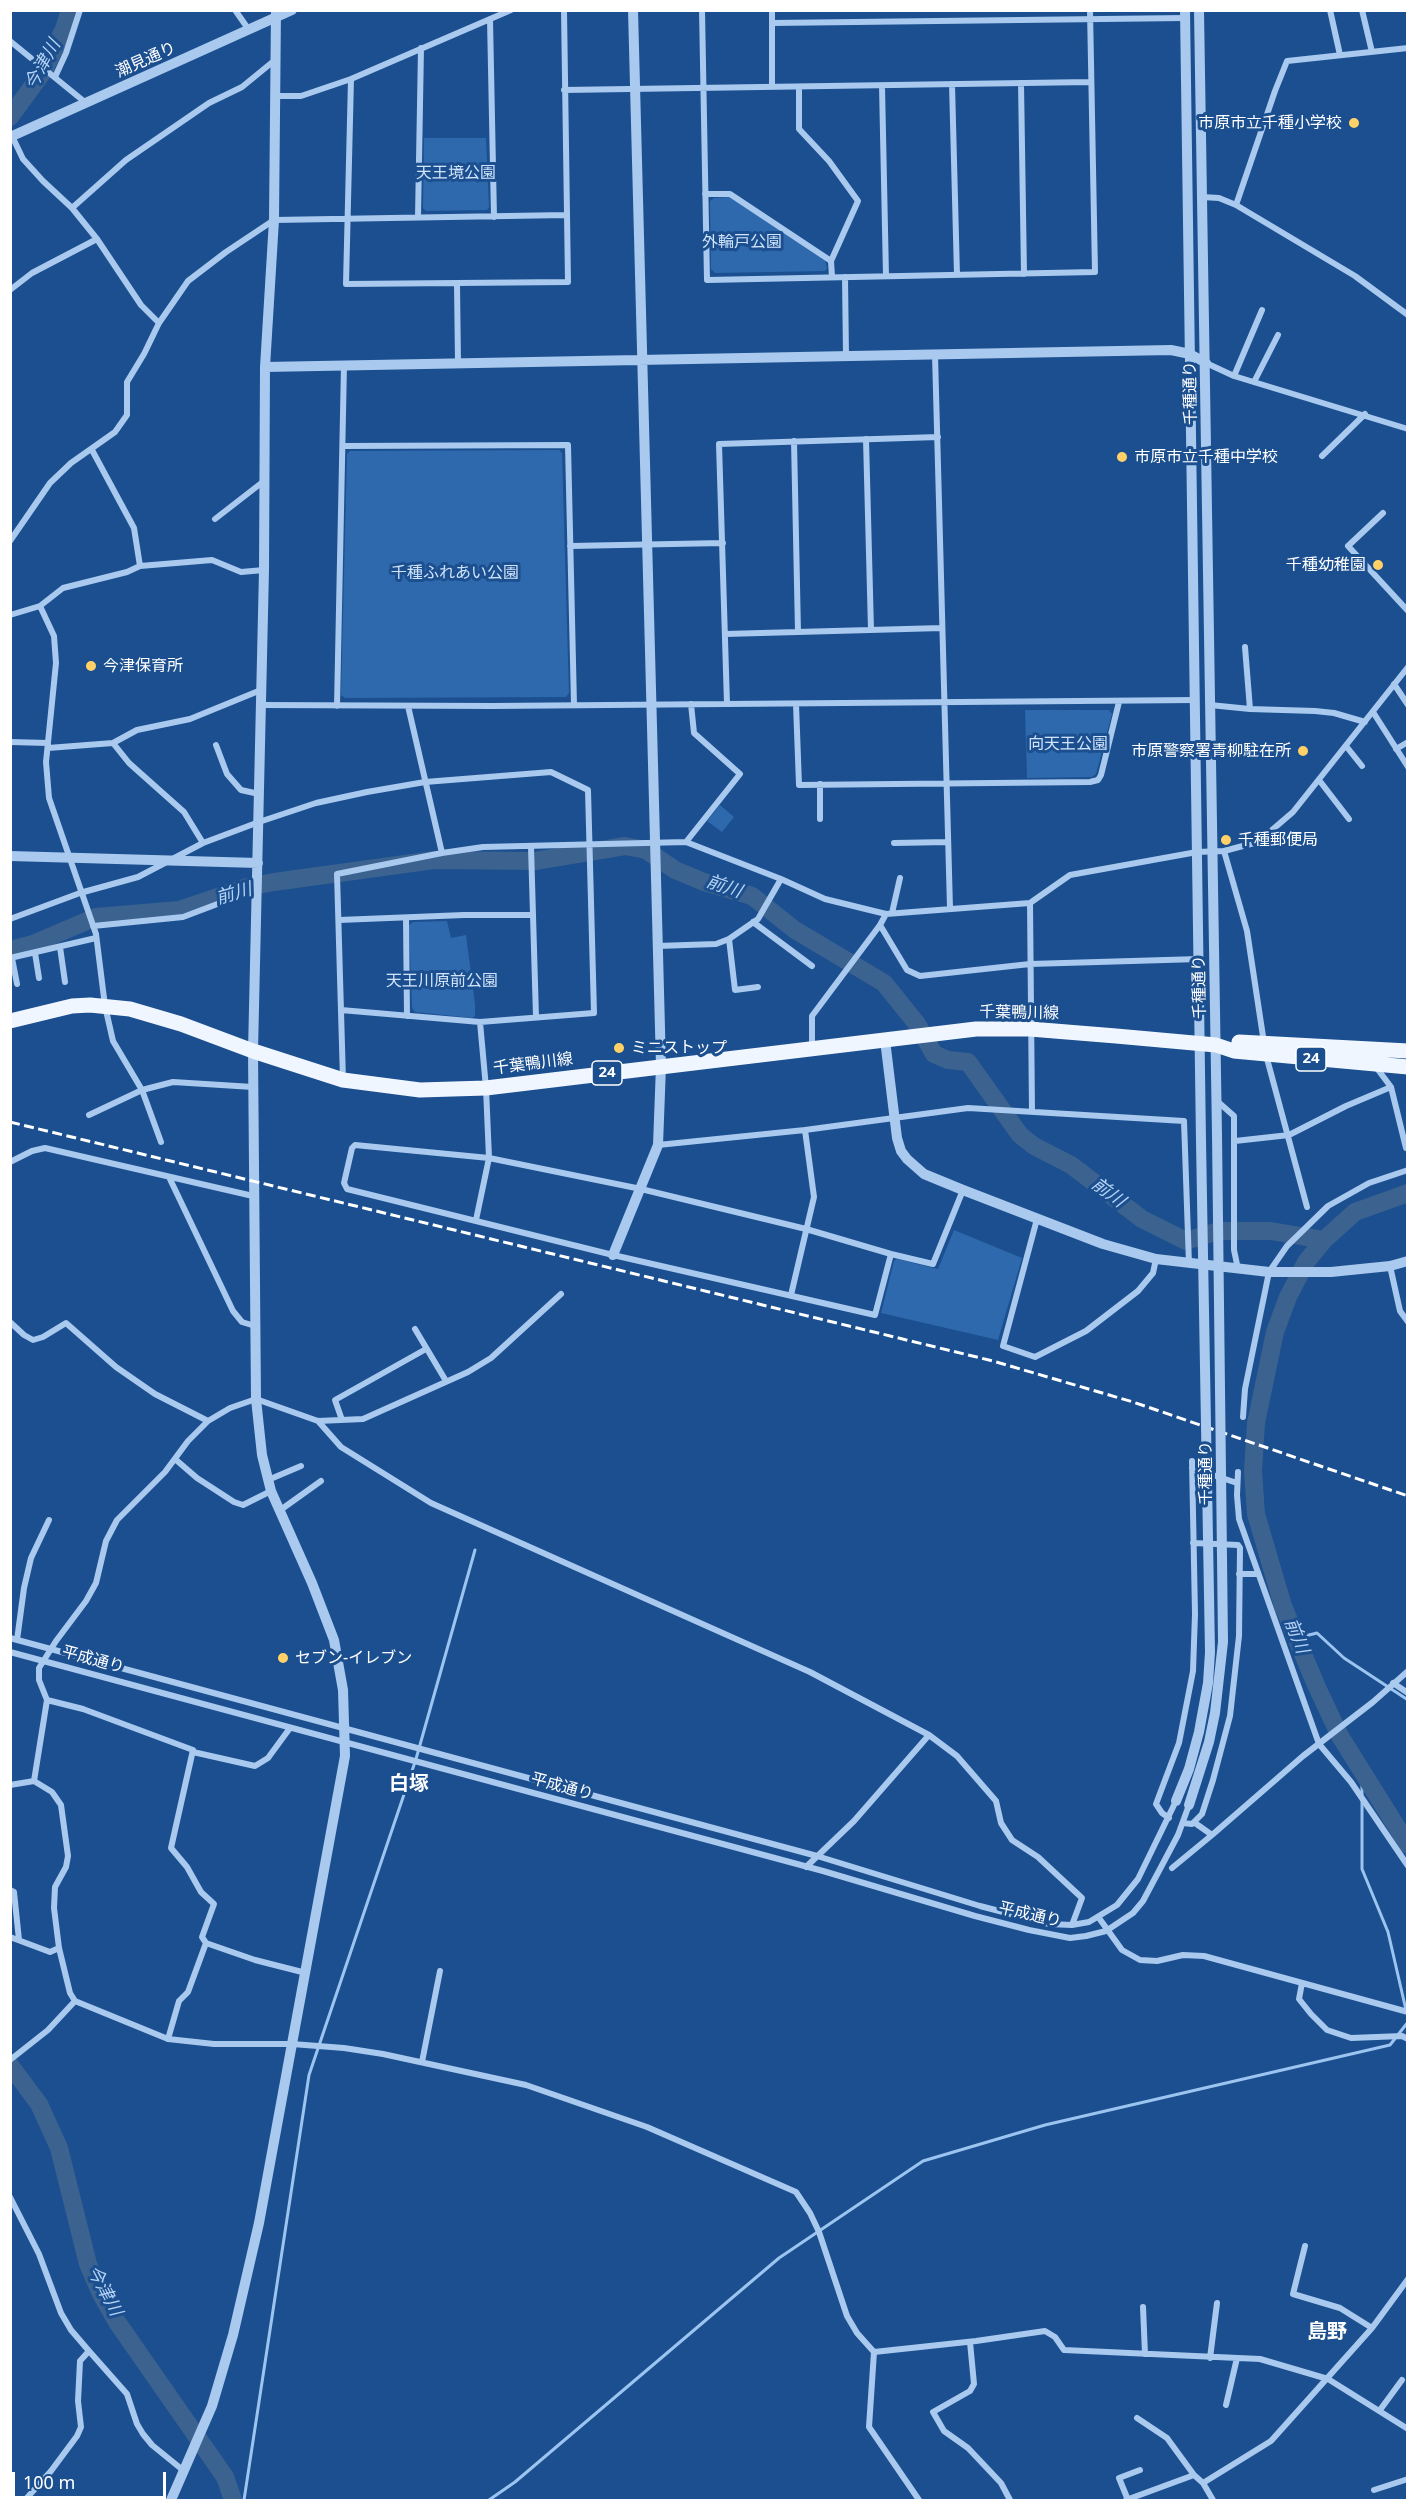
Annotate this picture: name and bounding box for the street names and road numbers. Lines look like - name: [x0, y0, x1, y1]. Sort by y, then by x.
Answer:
- street label: 潮見通り: [113, 38, 179, 82]
- street label: 千種通り: [1181, 361, 1201, 425]
- street label: 千種通り: [1190, 955, 1210, 1019]
- street label: 千葉鴨川線: [979, 1003, 1059, 1023]
- road number: 24: [1296, 1047, 1326, 1071]
- street label: 千葉鴨川線: [492, 1050, 574, 1078]
- road number: 24: [592, 1061, 622, 1085]
- street label: 千種通り: [1196, 1441, 1216, 1505]
- street label: 平成通り: [60, 1642, 126, 1678]
- street label: 平成通り: [529, 1769, 595, 1805]
- street label: 平成通り: [997, 1898, 1063, 1932]

